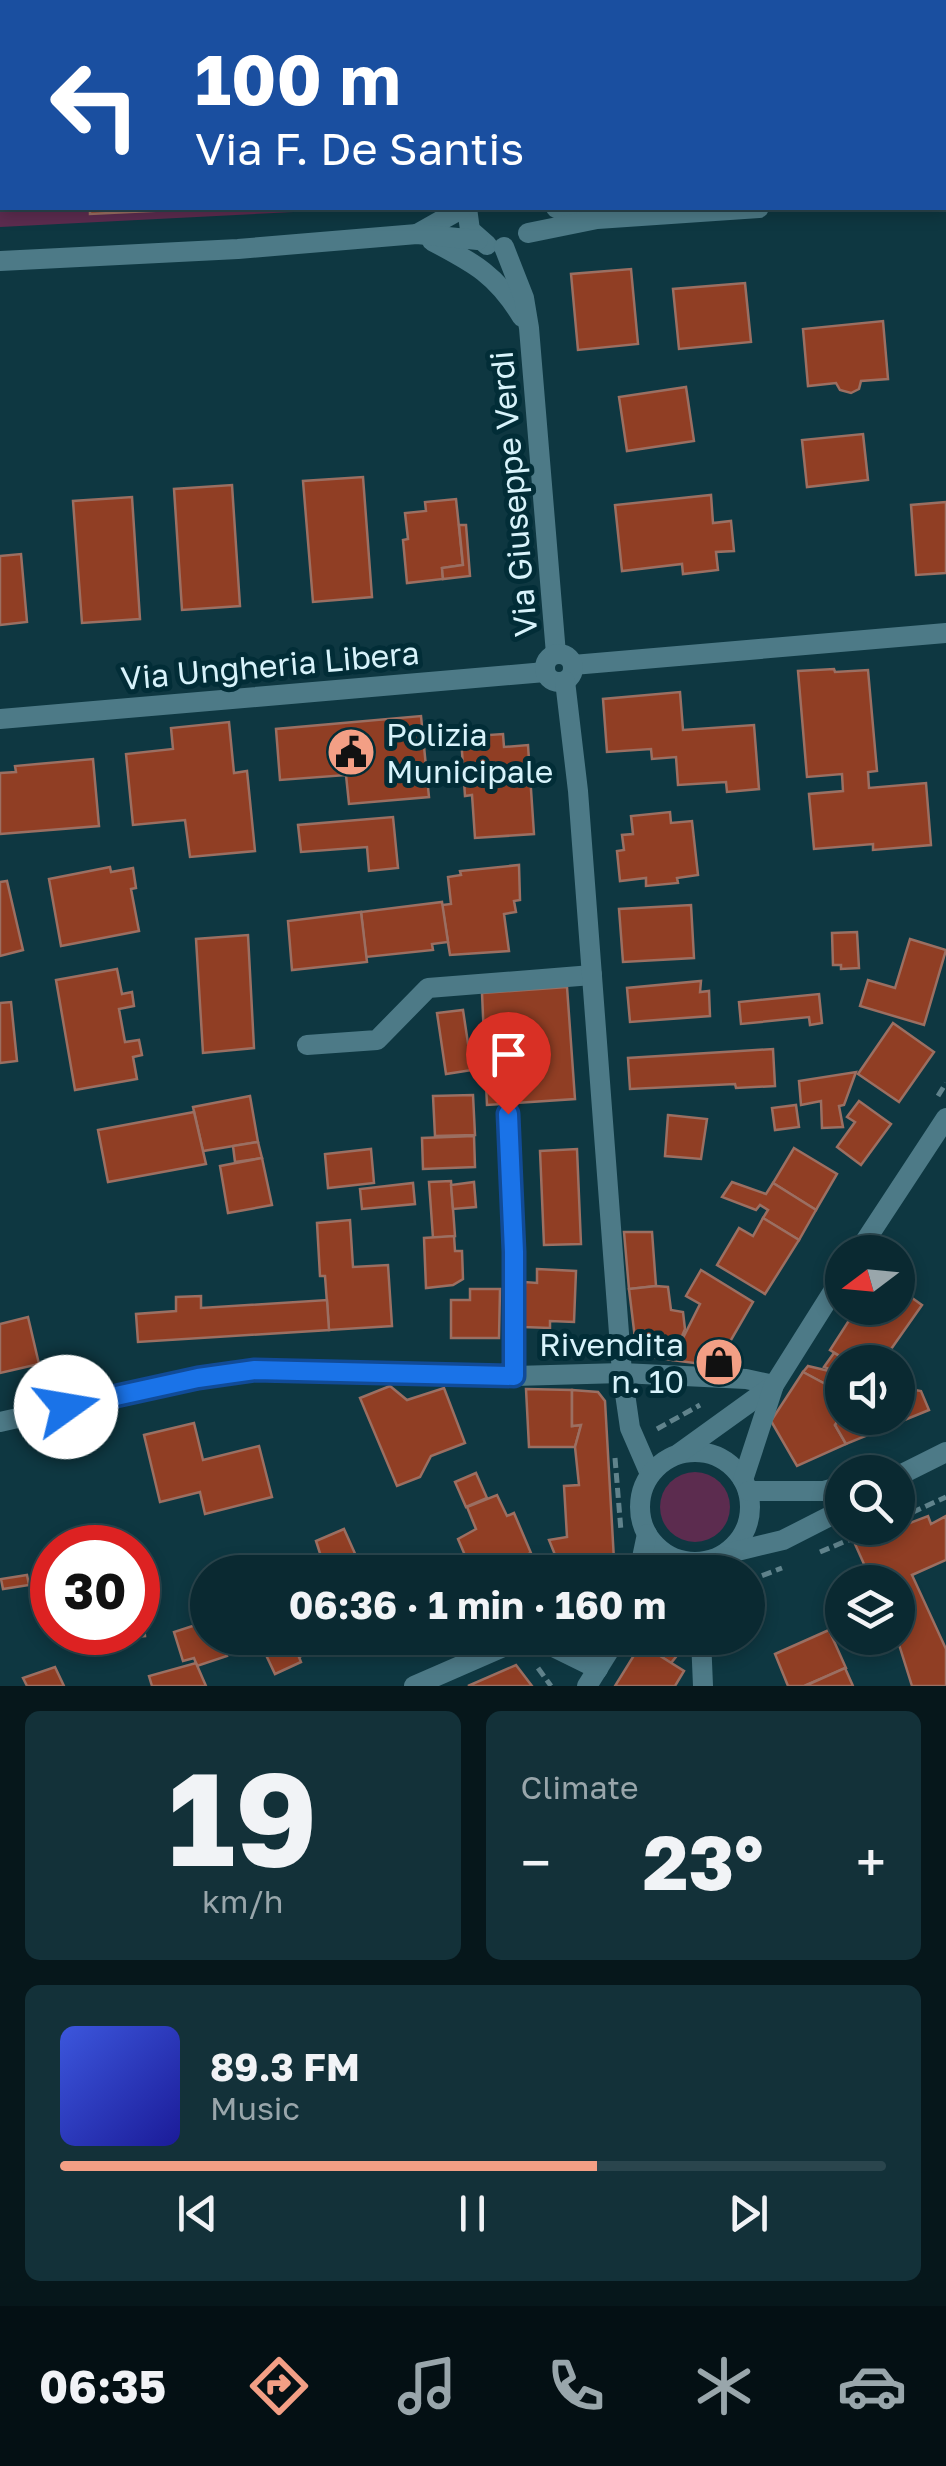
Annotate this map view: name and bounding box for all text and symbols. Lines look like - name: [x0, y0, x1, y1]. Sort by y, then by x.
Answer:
- text: 100 m: [195, 36, 401, 120]
- icon: left: [30, 40, 160, 170]
- text: Via F. De Santis: [195, 121, 524, 175]
- street label: Via Giuseppe Verdi: [482, 350, 544, 638]
- street label: Via Ungheria Libera: [119, 633, 421, 697]
- place label: Polizia Municipale: [386, 715, 553, 790]
- public building icon: Polizia Municipale: [325, 726, 377, 778]
- pin: [466, 1012, 551, 1115]
- icon: arrive: [481, 1027, 536, 1082]
- north arrow: [825, 1235, 915, 1325]
- map controls: [825, 1235, 915, 1655]
- place label: Rivendita n. 10: [539, 1325, 684, 1400]
- shop icon: Rivendita n. 10: [693, 1336, 745, 1388]
- button: sound: [825, 1345, 915, 1435]
- position arrow: [14, 1355, 118, 1459]
- button: search: [825, 1455, 915, 1545]
- speed limit sign: 30: [30, 1525, 160, 1655]
- button: layers: [825, 1565, 915, 1655]
- text: 06:36 · 1 min · 160 m: [289, 1582, 666, 1627]
- text: 19: [168, 1739, 318, 1895]
- text: Climate: [521, 1768, 639, 1806]
- text: 23°: [643, 1816, 764, 1907]
- text: −: [521, 1829, 551, 1895]
- text: +: [856, 1829, 886, 1895]
- text: km/h: [202, 1882, 283, 1920]
- text: 89.3 FM: [210, 2044, 360, 2089]
- text: Music: [210, 2089, 300, 2127]
- icon: previous: [170, 2186, 225, 2241]
- icon: pause: [445, 2186, 500, 2241]
- icon: next: [721, 2186, 776, 2241]
- icon: directions: [244, 2351, 314, 2421]
- icon: music: [392, 2351, 462, 2421]
- icon: phone: [541, 2351, 611, 2421]
- icon: climate: [689, 2351, 759, 2421]
- icon: car: [837, 2351, 907, 2421]
- text: 06:35: [39, 2359, 166, 2413]

